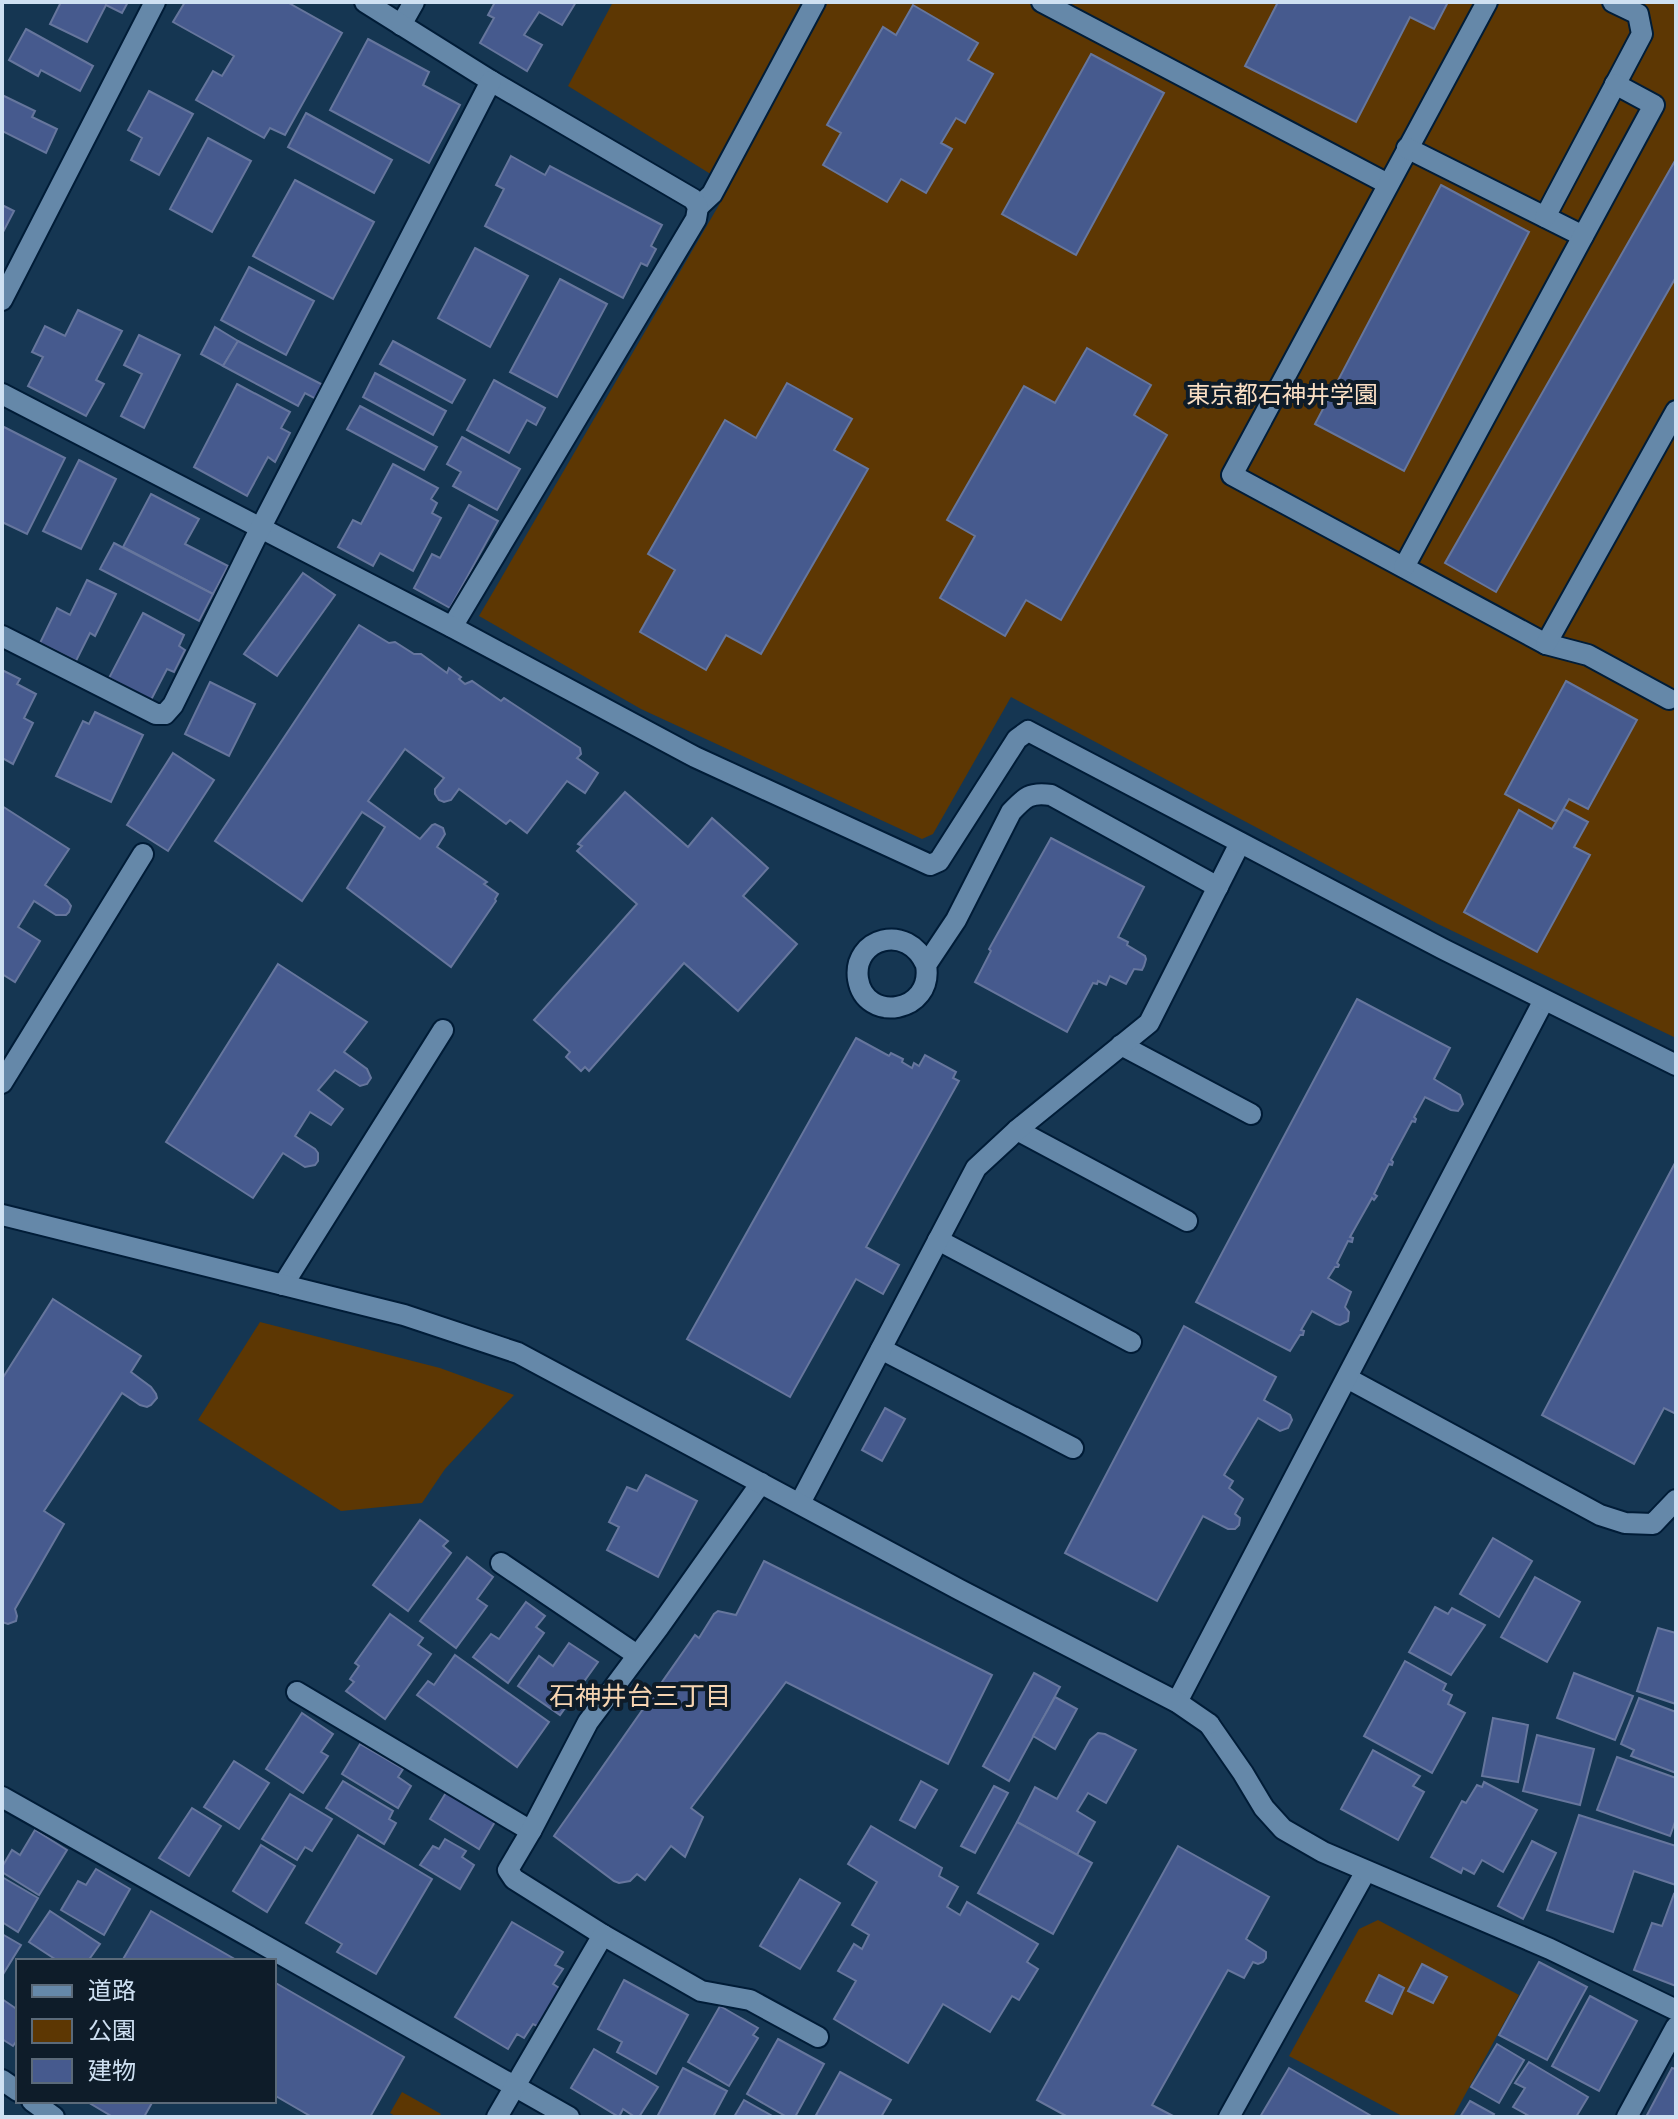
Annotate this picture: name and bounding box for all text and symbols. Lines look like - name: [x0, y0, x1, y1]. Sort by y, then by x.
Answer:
- park label: 東京都石神井学園: [1186, 380, 1378, 410]
- district label: 石神井台三丁目: [549, 1681, 731, 1713]
- legend: [16, 1959, 276, 2103]
- text: 道路: [88, 1976, 136, 2006]
- text: 公園: [88, 2016, 136, 2046]
- text: 建物: [88, 2056, 136, 2086]

